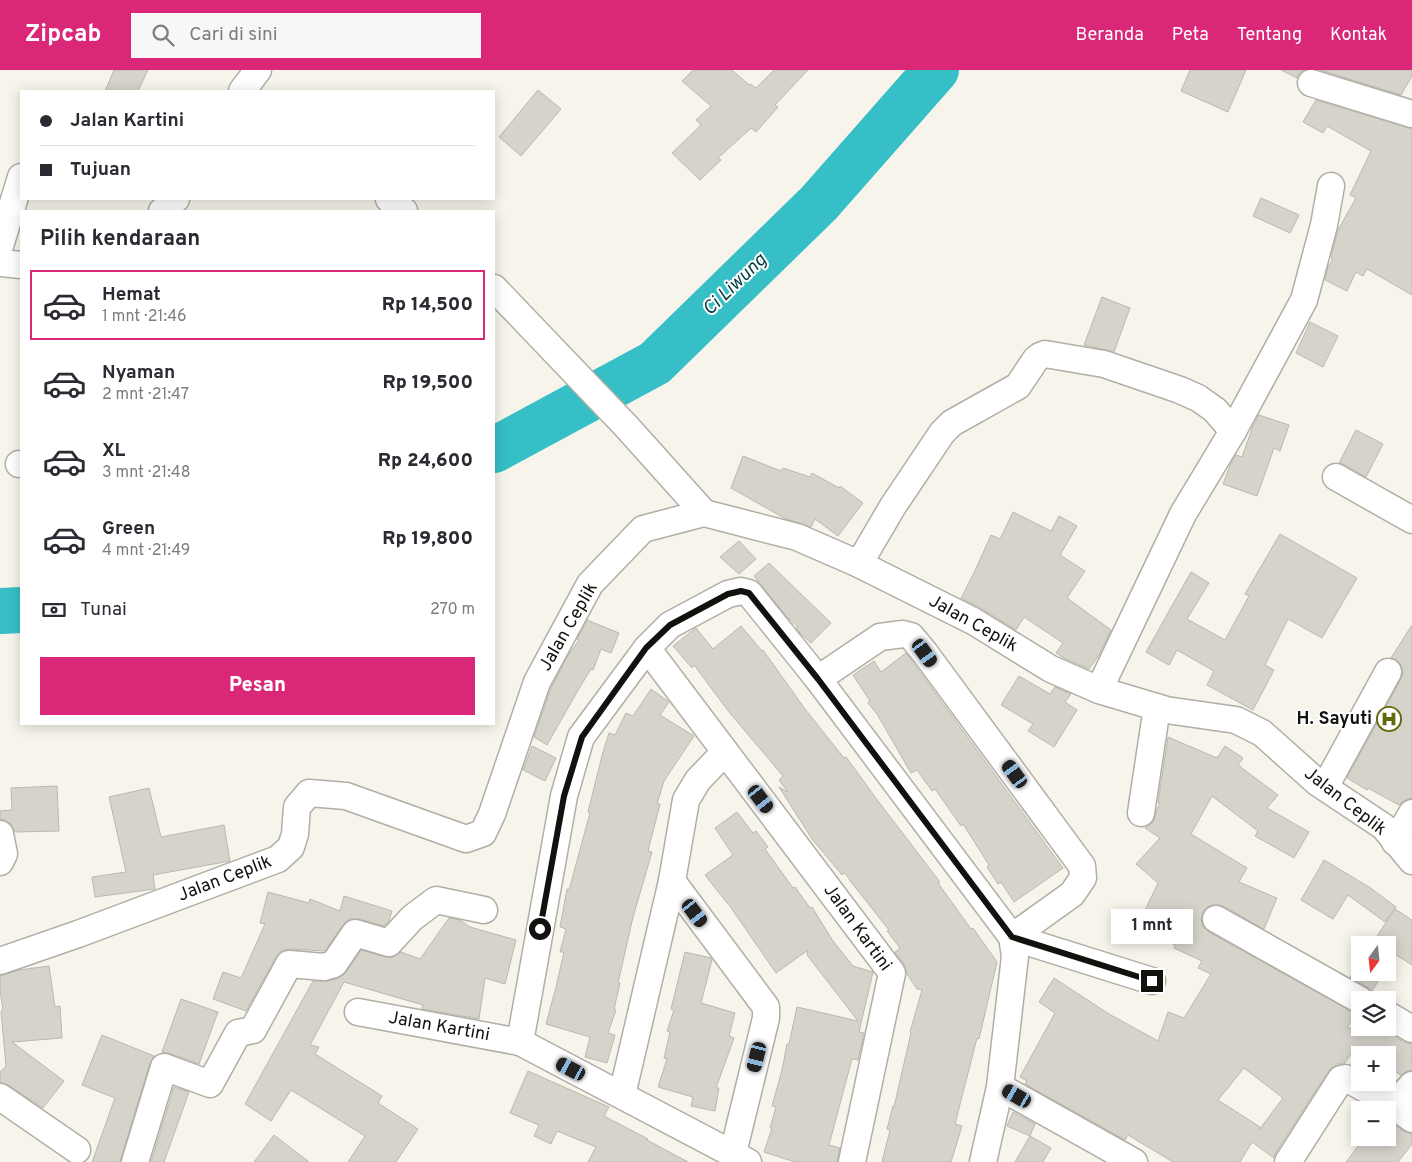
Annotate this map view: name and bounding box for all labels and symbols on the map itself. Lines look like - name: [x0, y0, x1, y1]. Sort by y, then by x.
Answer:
- water label: Ci Liwung: [698, 248, 773, 321]
- street label: Jalan Ceplik: [534, 579, 604, 675]
- street label: Jalan Ceplik: [924, 590, 1022, 658]
- car: [910, 636, 939, 670]
- hospital icon: H. Sayuti: [1376, 706, 1402, 732]
- place label: H. Sayuti: [1296, 708, 1372, 731]
- car: [1000, 757, 1029, 791]
- street label: Jalan Ceplik: [1299, 763, 1391, 841]
- car: [745, 783, 776, 815]
- street label: Jalan Ceplik: [175, 851, 275, 907]
- street label: Jalan Kartini: [818, 880, 896, 976]
- car: [679, 897, 710, 929]
- callout: 1 mnt: [1111, 908, 1193, 944]
- route start: [529, 918, 551, 940]
- north arrow: [1351, 936, 1396, 981]
- route end: [1141, 970, 1163, 992]
- street label: Jalan Kartini: [387, 1007, 491, 1047]
- car: [746, 1041, 767, 1073]
- car: [554, 1055, 587, 1083]
- car: [1000, 1082, 1033, 1110]

